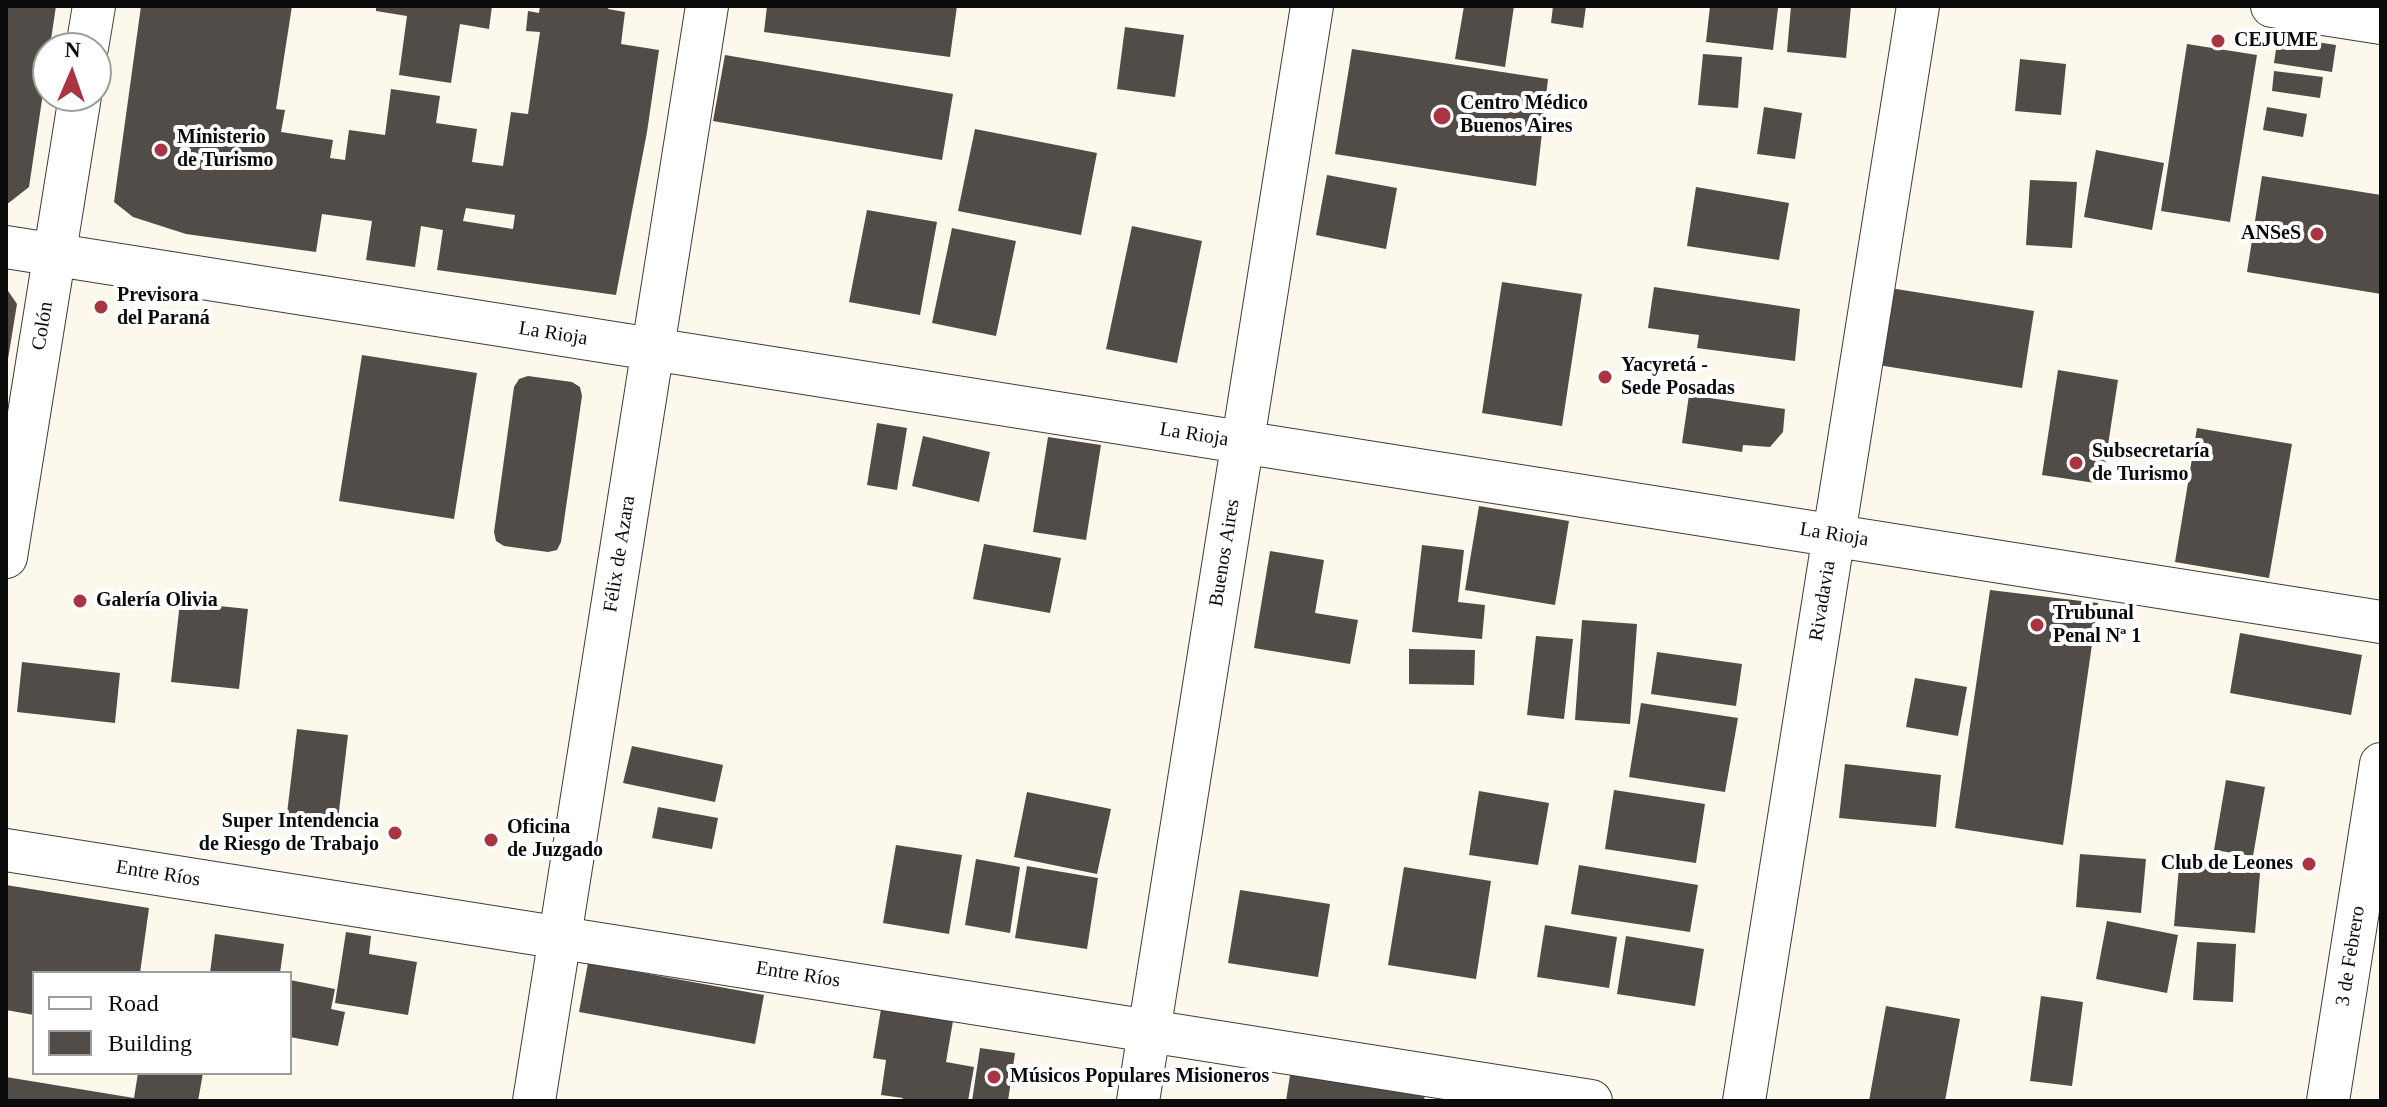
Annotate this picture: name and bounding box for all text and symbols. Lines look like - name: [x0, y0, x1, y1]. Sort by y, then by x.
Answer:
- place label: CEJUME: [2234, 29, 2318, 53]
- north arrow: [32, 32, 112, 112]
- marker: CEJUME: [2209, 32, 2227, 50]
- text: N: [64, 37, 81, 62]
- place label: Centro Médico Buenos Aires: [1460, 92, 1588, 139]
- marker: Centro Médico Buenos Aires: [1431, 105, 1453, 127]
- place label: Ministerio de Turismo: [177, 126, 274, 173]
- marker: Ministerio de Turismo: [152, 141, 170, 159]
- place label: ANSeS: [2241, 222, 2301, 246]
- marker: ANSeS: [2308, 225, 2326, 243]
- place label: Previsora del Paraná: [117, 284, 210, 331]
- marker: Previsora del Paraná: [92, 298, 110, 316]
- street label: Colón: [27, 300, 59, 352]
- street label: La Rioja: [517, 317, 589, 351]
- place label: Yacyretá - Sede Posadas: [1621, 354, 1735, 401]
- marker: Yacyretá - Sede Posadas: [1596, 368, 1614, 386]
- street label: La Rioja: [1158, 418, 1230, 452]
- place label: Subsecretaría de Turismo: [2092, 440, 2209, 487]
- marker: Subsecretaría de Turismo: [2067, 454, 2085, 472]
- street label: Félix de Azara: [599, 494, 641, 614]
- street label: Buenos Aires: [1205, 498, 1245, 608]
- street label: La Rioja: [1798, 518, 1870, 552]
- street label: Rivadavia: [1805, 559, 1841, 643]
- place label: Galería Olivia: [96, 589, 218, 613]
- marker: Galería Olivia: [71, 592, 89, 610]
- place label: Trubunal Penal Nª 1: [2053, 602, 2141, 649]
- marker: Trubunal Penal Nª 1: [2028, 616, 2046, 634]
- place label: Super Intendencia de Riesgo de Trabajo: [199, 810, 379, 857]
- place label: Oficina de Juzgado: [507, 816, 603, 863]
- marker: Super Intendencia de Riesgo de Trabajo: [386, 824, 404, 842]
- marker: Oficina de Juzgado: [482, 831, 500, 849]
- place label: Club de Leones: [2161, 852, 2293, 876]
- marker: Club de Leones: [2300, 855, 2318, 873]
- street label: Entre Ríos: [114, 856, 202, 892]
- street label: 3 de Febrero: [2331, 904, 2371, 1008]
- street label: Entre Ríos: [754, 957, 842, 993]
- legend: [32, 971, 292, 1075]
- text: Road: [108, 990, 159, 1016]
- text: Building: [108, 1030, 192, 1056]
- place label: Músicos Populares Misioneros: [1010, 1065, 1269, 1089]
- marker: Músicos Populares Misioneros: [985, 1068, 1003, 1086]

